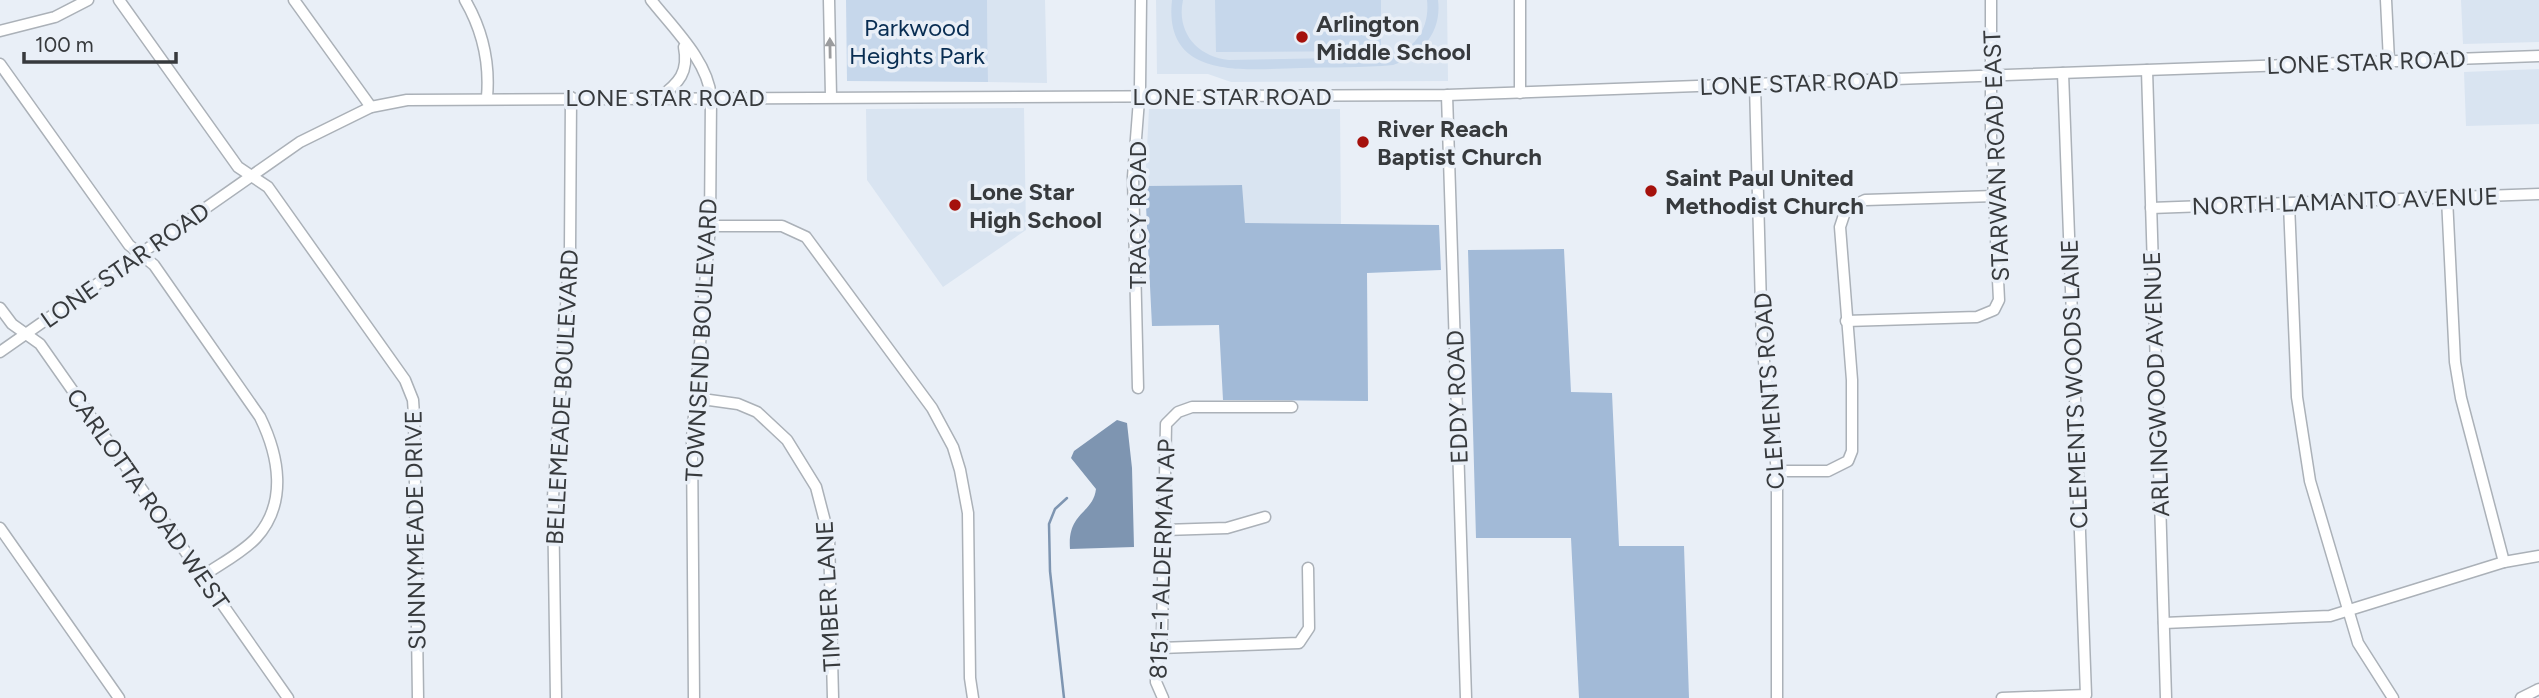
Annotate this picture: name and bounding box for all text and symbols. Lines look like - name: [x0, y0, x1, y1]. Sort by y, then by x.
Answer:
- place label: Arlington Middle School: [1316, 9, 1471, 66]
- park label: Parkwood Heights Park: [849, 13, 985, 70]
- scale bar: [24, 21, 177, 65]
- marker: Arlington Middle School: [1294, 29, 1310, 45]
- street label: STARWAN ROAD EAST: [1977, 30, 2015, 282]
- text: 100 m: [35, 32, 94, 57]
- one-way arrow: [824, 37, 836, 59]
- street label: LONE STAR ROAD: [2266, 44, 2466, 80]
- street label: LONE STAR ROAD: [1699, 65, 1899, 101]
- street label: LONE STAR ROAD: [1132, 82, 1332, 111]
- street label: LONE STAR ROAD: [565, 83, 765, 112]
- place label: River Reach Baptist Church: [1377, 114, 1542, 171]
- marker: River Reach Baptist Church: [1355, 134, 1371, 150]
- street label: TRACY ROAD: [1123, 141, 1152, 289]
- place label: Saint Paul United Methodist Church: [1665, 163, 1864, 220]
- place label: Lone Star High School: [969, 177, 1102, 234]
- street label: NORTH LAMANTO AVENUE: [2191, 181, 2499, 221]
- marker: Saint Paul United Methodist Church: [1643, 183, 1659, 199]
- street label: LONE STAR ROAD: [35, 196, 215, 334]
- marker: Lone Star High School: [947, 197, 963, 213]
- street label: TOWNSEND BOULEVARD: [679, 198, 723, 482]
- street label: CLEMENTS WOODS LANE: [2054, 239, 2094, 529]
- street label: BELLEMEADE BOULEVARD: [540, 249, 584, 545]
- street label: ARLINGWOOD AVENUE: [2137, 251, 2175, 517]
- street label: CLEMENTS ROAD: [1748, 292, 1790, 490]
- street label: EDDY ROAD: [1440, 330, 1474, 464]
- street label: CARLOTTA ROAD WEST: [61, 383, 235, 615]
- street label: SUNNYMEADE DRIVE: [398, 410, 432, 650]
- street label: 8151-1 ALDERMAN AP: [1143, 439, 1181, 679]
- street label: TIMBER LANE: [810, 520, 846, 672]

